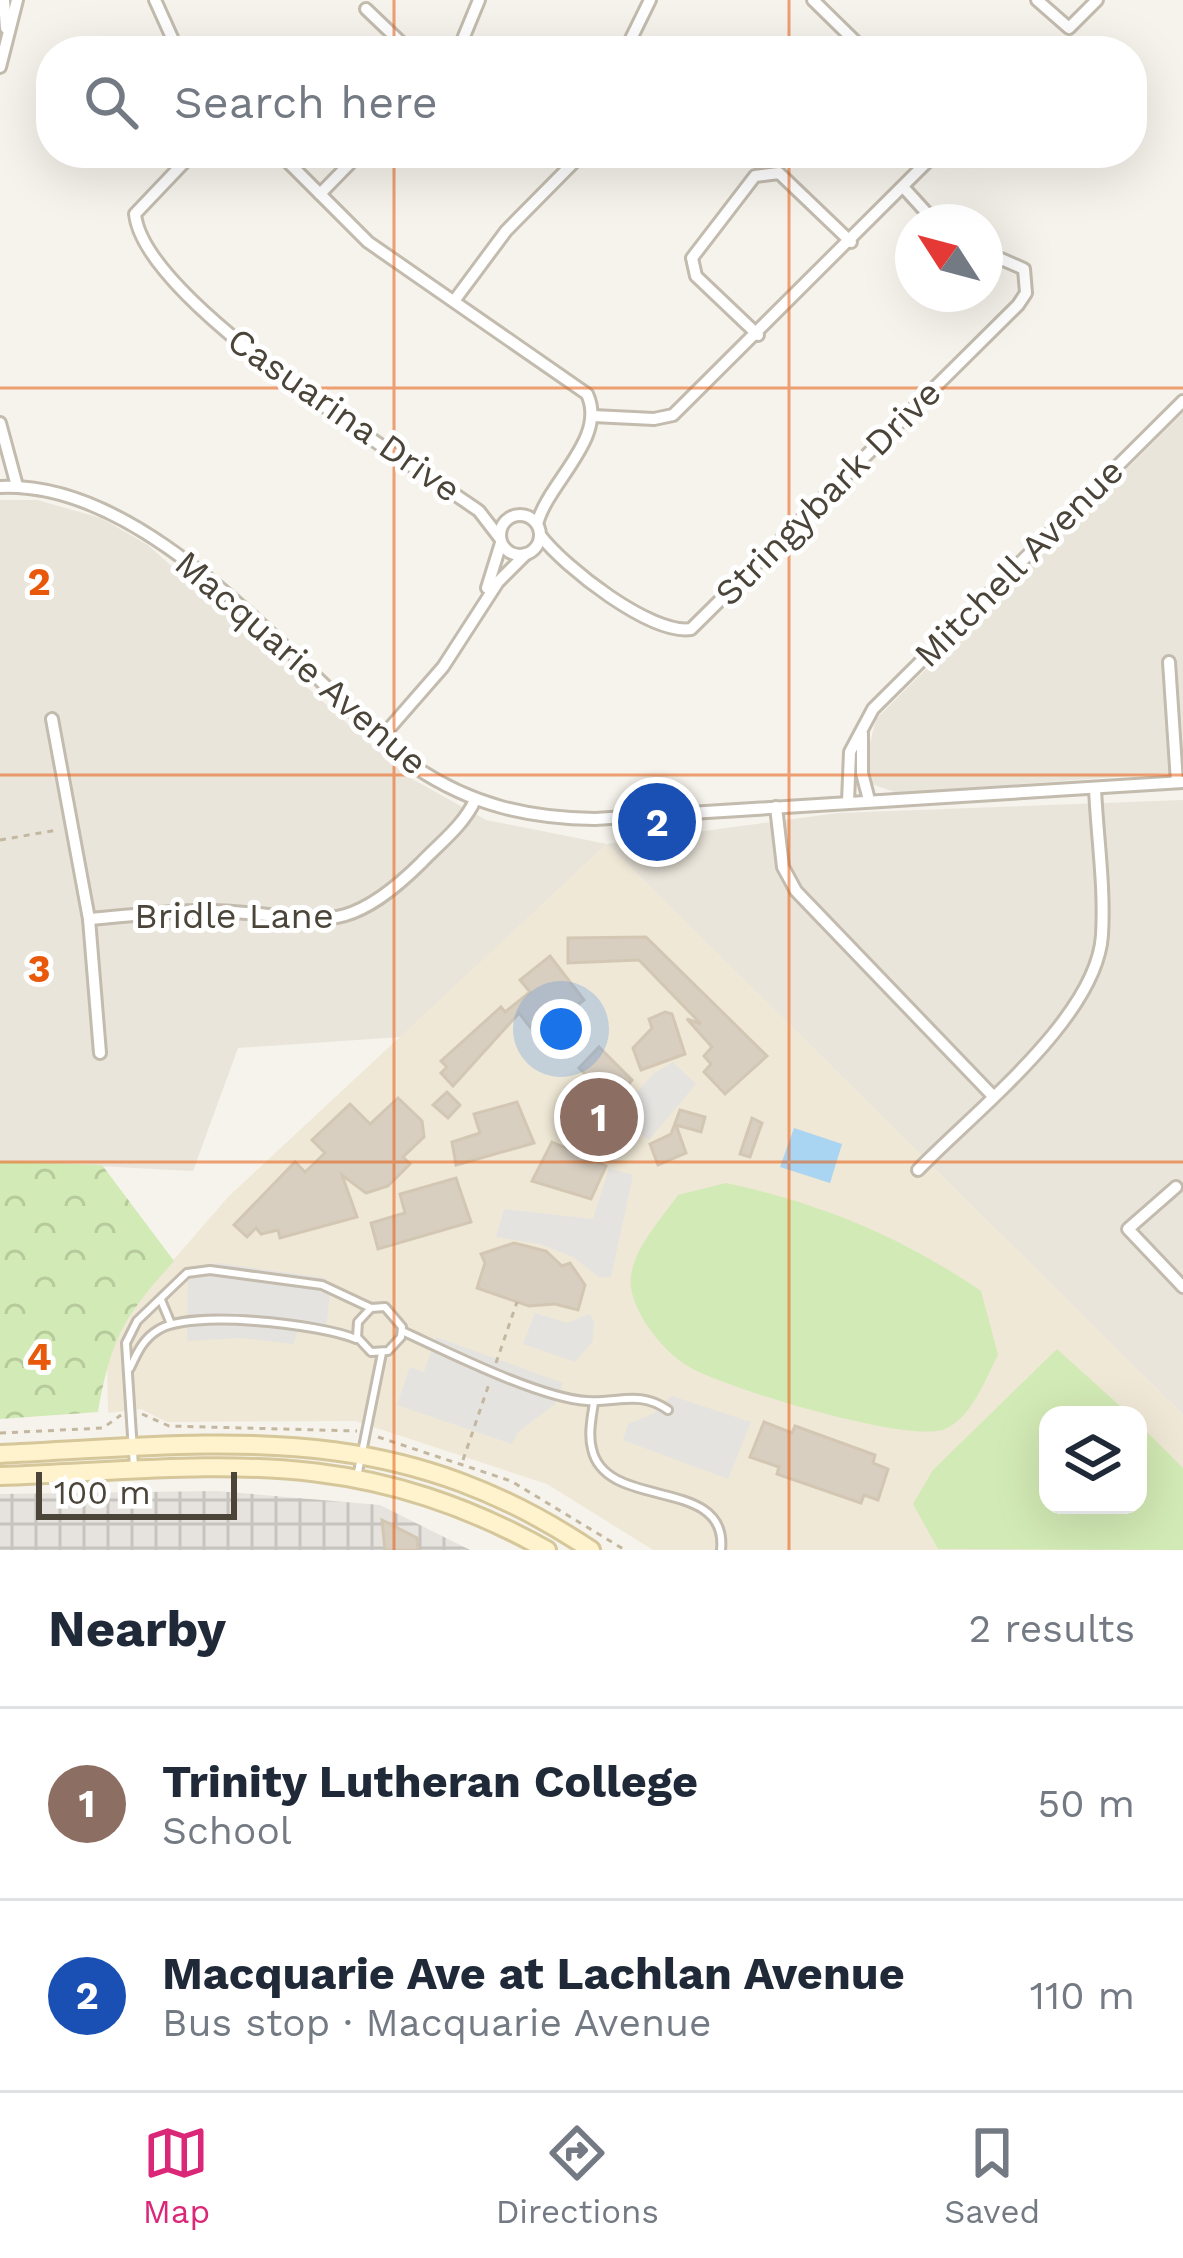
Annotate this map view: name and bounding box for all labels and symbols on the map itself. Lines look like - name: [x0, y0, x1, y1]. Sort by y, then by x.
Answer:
- north arrow: [895, 204, 1003, 312]
- street label: Casuarina Drive: [220, 319, 468, 511]
- street label: Stringybark Drive: [707, 372, 949, 614]
- street label: Mitchell Avenue: [906, 450, 1132, 676]
- street label: Macquarie Avenue: [167, 542, 435, 784]
- text: 2: [27, 559, 51, 604]
- pin: 2: [618, 777, 696, 867]
- street label: Bridle Lane: [134, 895, 334, 937]
- text: 3: [27, 946, 51, 991]
- your location: [531, 999, 591, 1059]
- pin: 1: [560, 1072, 638, 1162]
- text: 4: [26, 1334, 52, 1379]
- scale bar: [36, 1466, 237, 1519]

